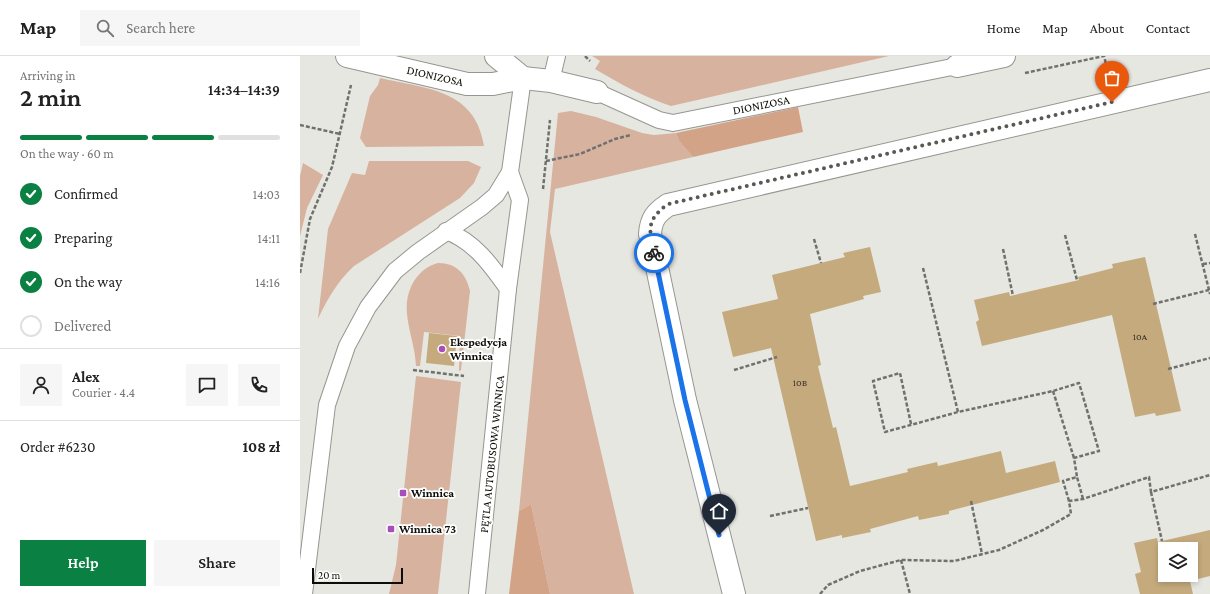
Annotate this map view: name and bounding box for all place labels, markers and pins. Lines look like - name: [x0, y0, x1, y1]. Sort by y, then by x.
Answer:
- pin: [1095, 61, 1129, 102]
- place label: Ekspedycja Winnica: [449, 335, 507, 363]
- marker: Ekspedycja Winnica: [437, 344, 447, 354]
- place label: Winnica: [410, 486, 454, 500]
- marker: Winnica: [398, 488, 408, 498]
- pin: [702, 494, 736, 535]
- place label: Winnica 73: [398, 522, 456, 536]
- marker: Winnica 73: [386, 524, 396, 534]

